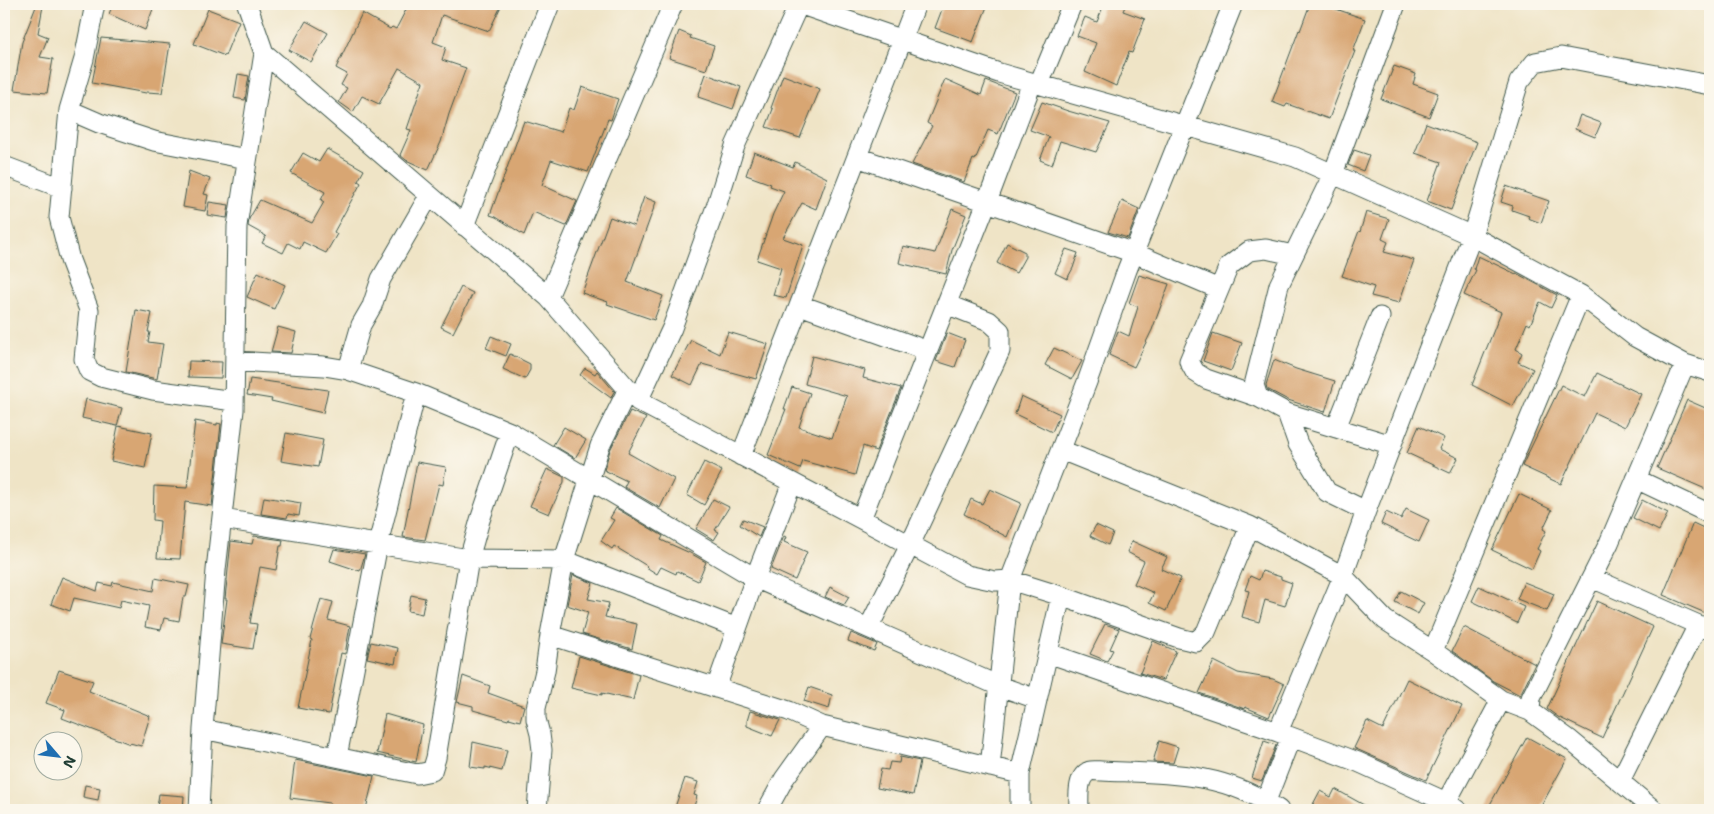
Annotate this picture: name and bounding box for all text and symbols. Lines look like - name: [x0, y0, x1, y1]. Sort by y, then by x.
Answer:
- north arrow: [32, 732, 82, 782]
- text: N: [59, 753, 80, 771]

